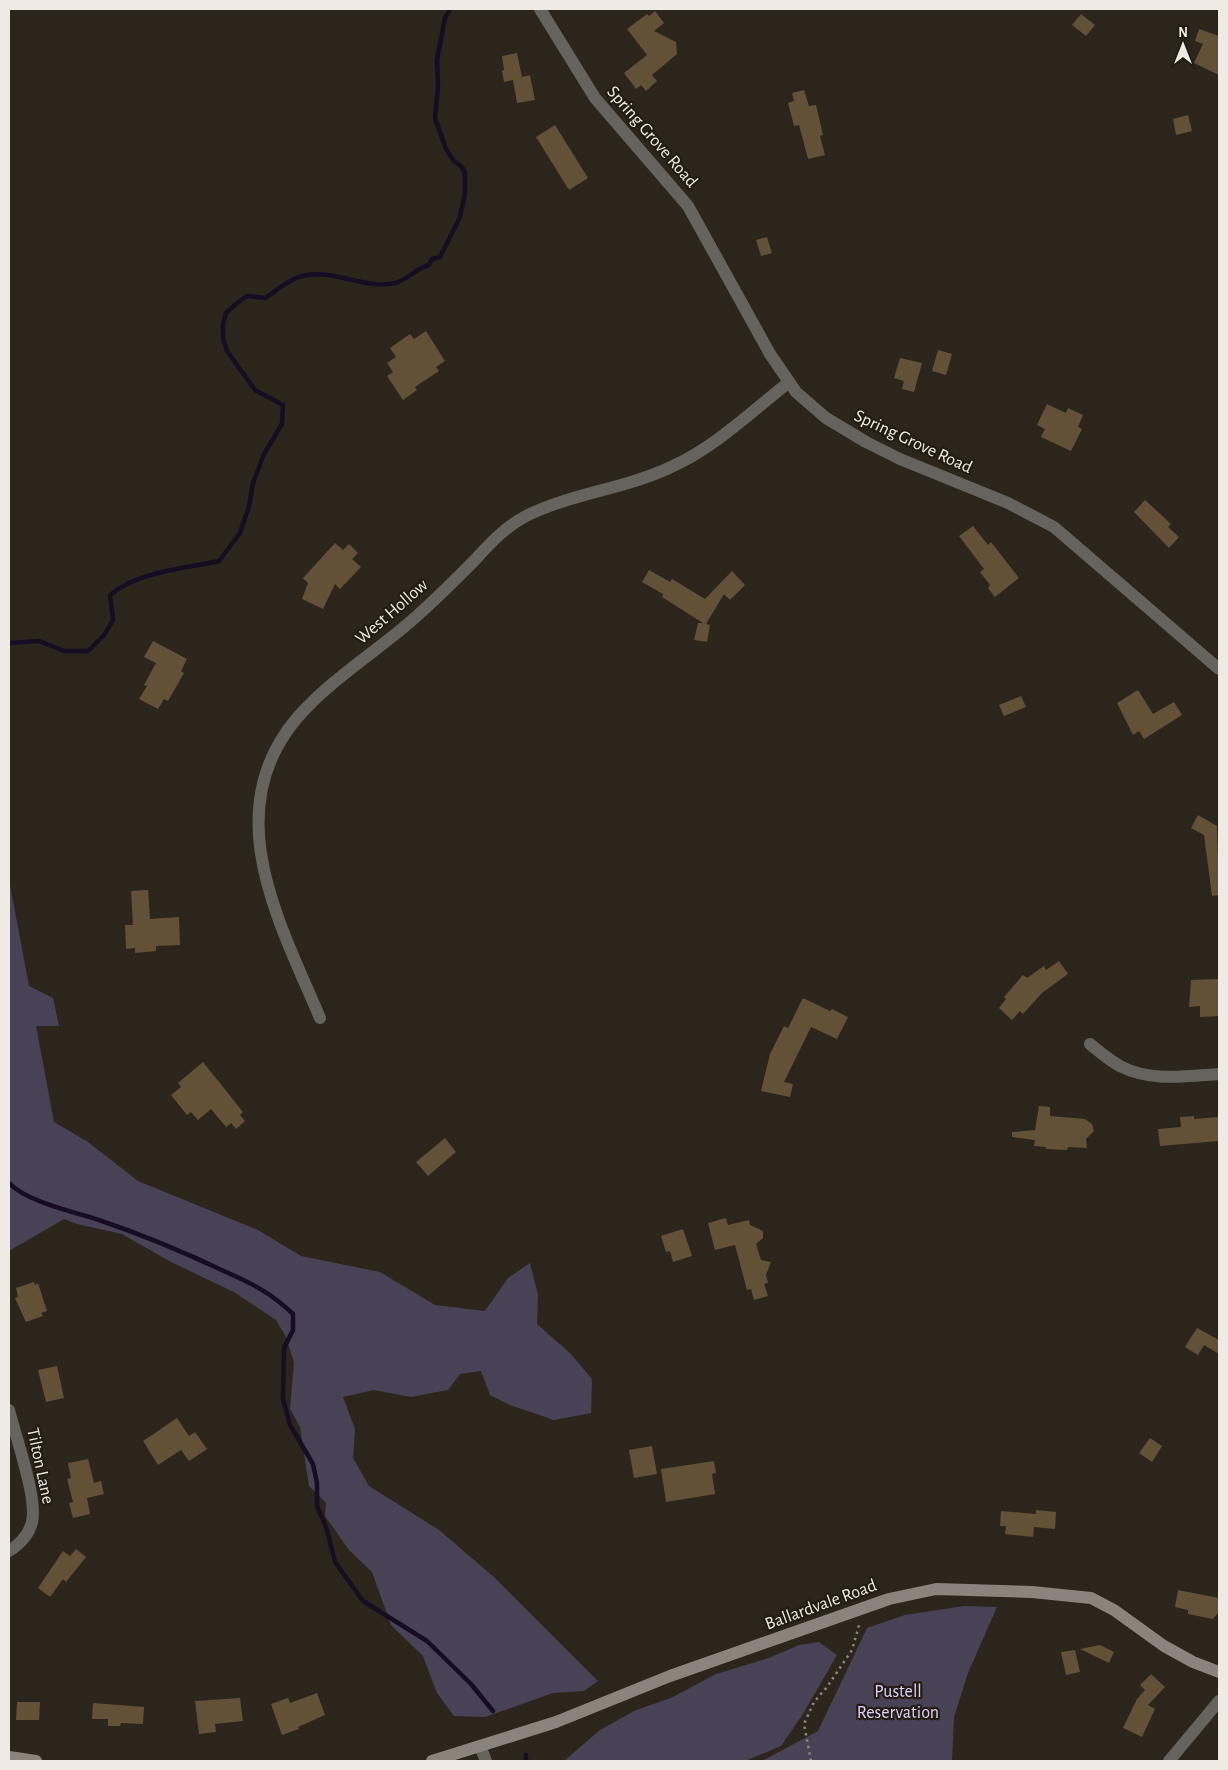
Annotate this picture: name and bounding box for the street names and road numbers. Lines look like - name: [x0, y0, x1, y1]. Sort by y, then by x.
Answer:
- street label: Spring Grove Road: [603, 83, 701, 191]
- street label: Spring Grove Road: [851, 407, 975, 477]
- street label: West Hollow: [352, 576, 432, 648]
- street label: Tilton Lane: [23, 1426, 57, 1506]
- street label: Ballardvale Road: [763, 1576, 879, 1634]

